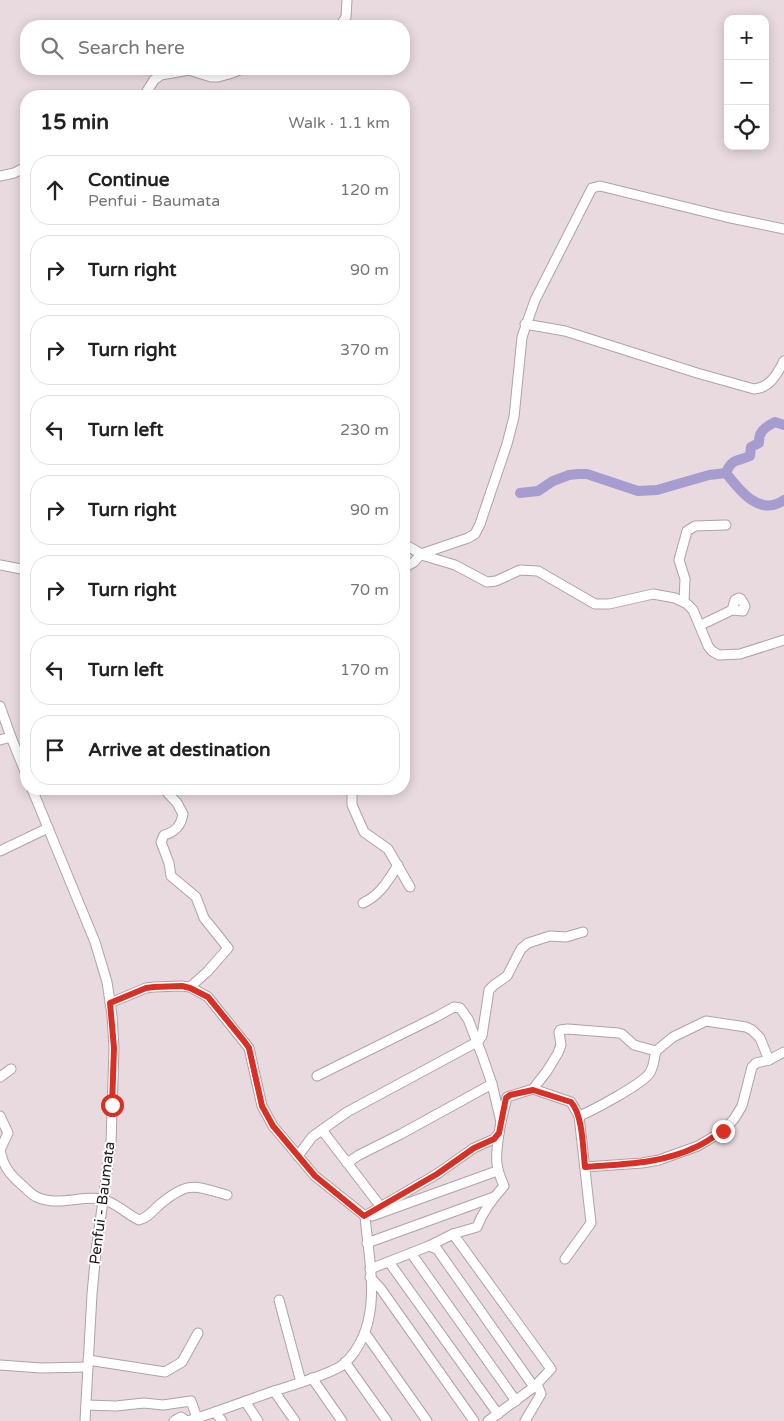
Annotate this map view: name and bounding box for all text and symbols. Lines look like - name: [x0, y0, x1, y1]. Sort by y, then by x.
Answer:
- map controls: [724, 15, 769, 150]
- button: +: [724, 15, 769, 60]
- search box: [20, 20, 410, 75]
- icon: search: [38, 34, 66, 62]
- text: Search here: [78, 37, 185, 59]
- button: −: [724, 60, 769, 105]
- button: locate: [724, 105, 769, 150]
- text: 15 min: [40, 110, 109, 135]
- text: Walk · 1.1 km: [288, 113, 390, 133]
- text: Continue: [88, 169, 170, 191]
- icon: ahead: [41, 176, 69, 204]
- text: 120 m: [340, 180, 389, 200]
- text: Penfui - Baumata: [88, 191, 220, 211]
- icon: right: [41, 256, 69, 284]
- text: Turn right: [88, 259, 176, 281]
- text: 90 m: [350, 260, 389, 280]
- icon: right: [41, 336, 69, 364]
- text: Turn right: [88, 339, 176, 361]
- text: 370 m: [340, 340, 389, 360]
- icon: left: [41, 416, 69, 444]
- text: Turn left: [88, 419, 164, 441]
- text: 230 m: [340, 420, 389, 440]
- icon: right: [41, 496, 69, 524]
- text: Turn right: [88, 499, 176, 521]
- text: 90 m: [350, 500, 389, 520]
- icon: right: [41, 576, 69, 604]
- text: Turn right: [88, 579, 176, 601]
- text: 70 m: [350, 580, 389, 600]
- icon: left: [41, 656, 69, 684]
- text: Turn left: [88, 659, 164, 681]
- text: 170 m: [340, 660, 389, 680]
- icon: arrive: [41, 736, 69, 764]
- text: Arrive at destination: [88, 739, 271, 761]
- route start: [101, 1094, 124, 1117]
- route end: [712, 1120, 735, 1143]
- street label: Penfui - Baumata: [86, 1140, 118, 1266]

